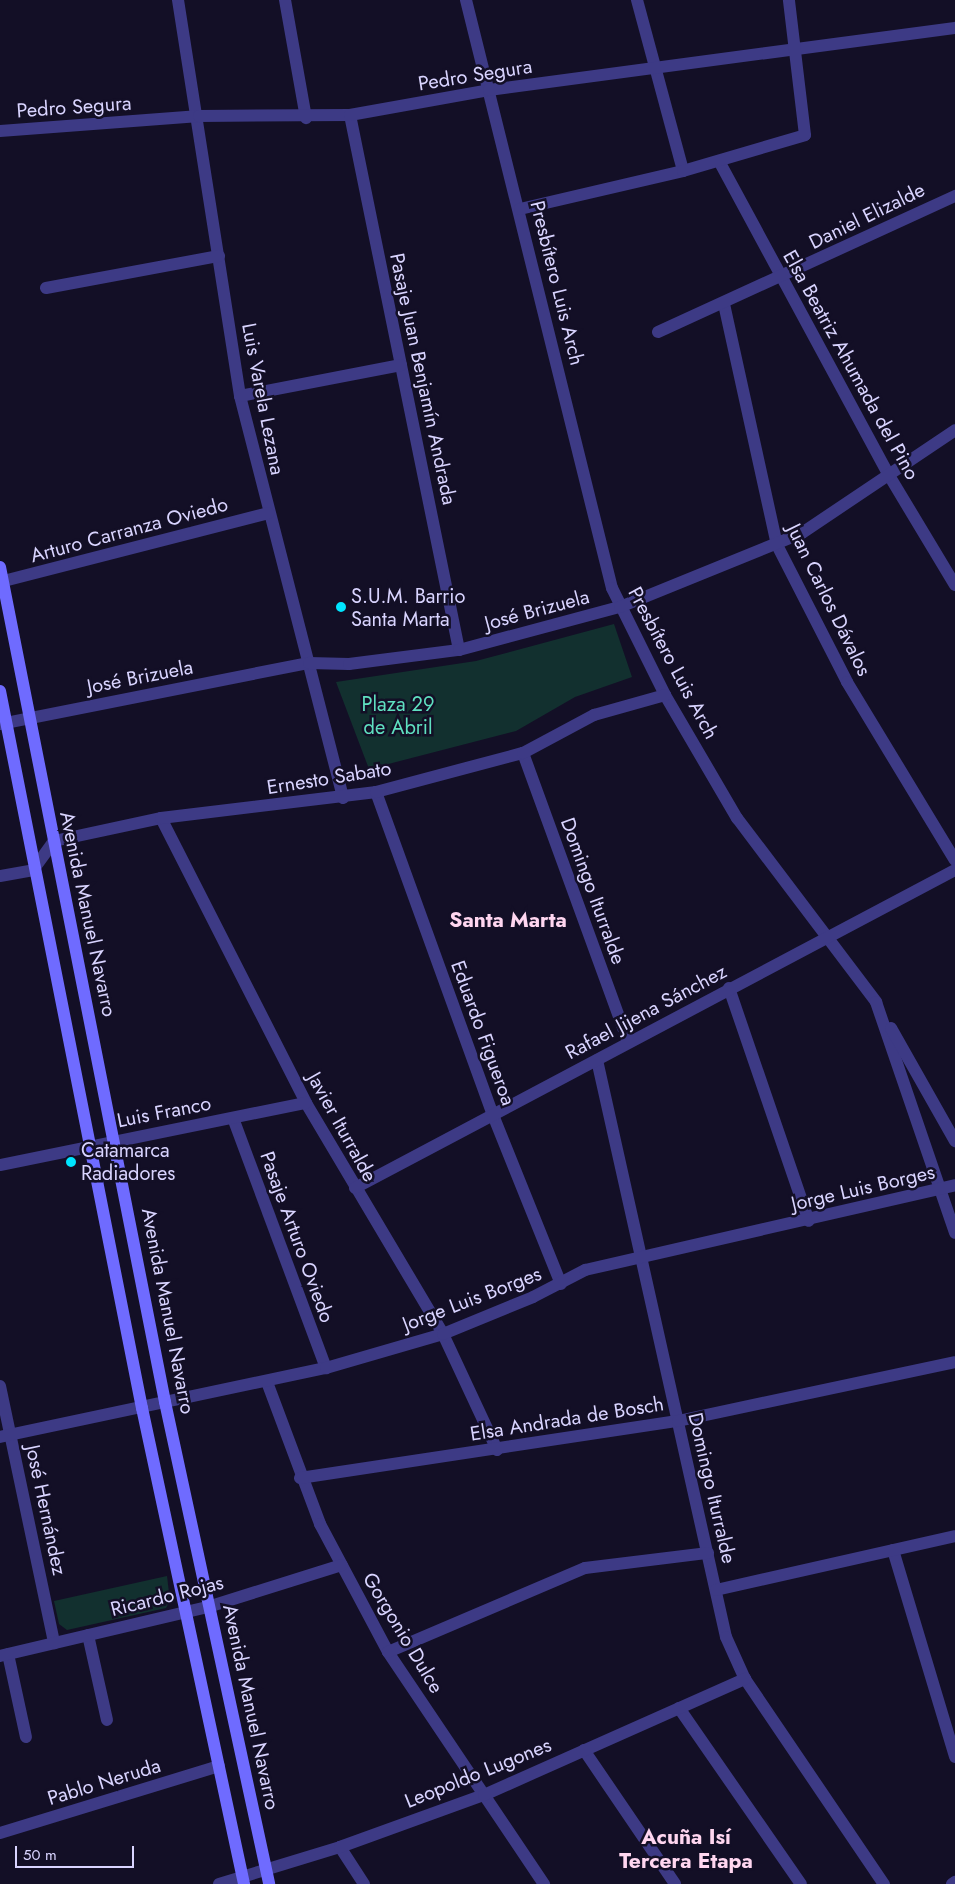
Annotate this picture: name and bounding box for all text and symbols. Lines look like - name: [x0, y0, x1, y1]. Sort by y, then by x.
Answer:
- street label: Pedro Segura: [416, 54, 534, 96]
- street label: Pedro Segura: [16, 91, 132, 123]
- street label: Daniel Elizalde: [805, 178, 929, 254]
- street label: Presbítero Luis Arch: [525, 198, 589, 368]
- street label: Elsa Beatriz Ahumada del Pino: [778, 246, 924, 484]
- street label: Pasaje Juan Benjamín Andrada: [385, 251, 461, 507]
- street label: Luis Varela Lezana: [237, 321, 289, 477]
- street label: Arturo Carranza Oviedo: [28, 492, 230, 568]
- street label: Juan Carlos Dávalos: [782, 520, 876, 680]
- street label: Presbítero Luis Arch: [623, 583, 723, 743]
- place label: S.U.M. Barrio Santa Marta: [351, 584, 465, 631]
- street label: José Brizuela: [482, 585, 592, 635]
- marker: S.U.M. Barrio Santa Marta: [335, 601, 347, 613]
- street label: José Brizuela: [85, 655, 195, 699]
- park label: Plaza 29 de Abril: [362, 693, 434, 740]
- street label: Ernesto Sabato: [265, 756, 393, 800]
- street label: Avenida Manuel Navarro: [55, 809, 121, 1019]
- street label: Domingo Iturralde: [555, 815, 631, 967]
- district label: Santa Marta: [449, 907, 567, 933]
- street label: Eduardo Figueroa: [446, 957, 520, 1109]
- street label: Rafael Jijena Sánchez: [561, 959, 731, 1065]
- street label: Javier Iturralde: [302, 1068, 382, 1186]
- street label: Luis Franco: [115, 1091, 213, 1133]
- place label: Catamarca Radiadores: [81, 1138, 175, 1185]
- street label: Pasaje Arturo Oviedo: [255, 1148, 339, 1326]
- marker: Catamarca Radiadores: [65, 1156, 77, 1168]
- street label: Jorge Luis Borges: [789, 1160, 937, 1216]
- street label: Avenida Manuel Navarro: [136, 1206, 200, 1416]
- street label: Jorge Luis Borges: [399, 1262, 545, 1336]
- street label: Elsa Andrada de Bosch: [468, 1392, 666, 1446]
- street label: Domingo Iturralde: [683, 1410, 741, 1566]
- street label: José Hernández: [20, 1443, 72, 1577]
- street label: Gorgonio Dulce: [358, 1568, 448, 1698]
- street label: Ricardo Rojas: [108, 1570, 226, 1622]
- street label: Avenida Manuel Navarro: [218, 1602, 284, 1812]
- street label: Leopoldo Lugones: [401, 1733, 555, 1813]
- street label: Pablo Neruda: [45, 1753, 163, 1811]
- district label: Acuña Isí Tercera Etapa: [619, 1824, 753, 1874]
- scale bar: [18, 1836, 136, 1868]
- text: 50 m: [23, 1844, 57, 1866]

